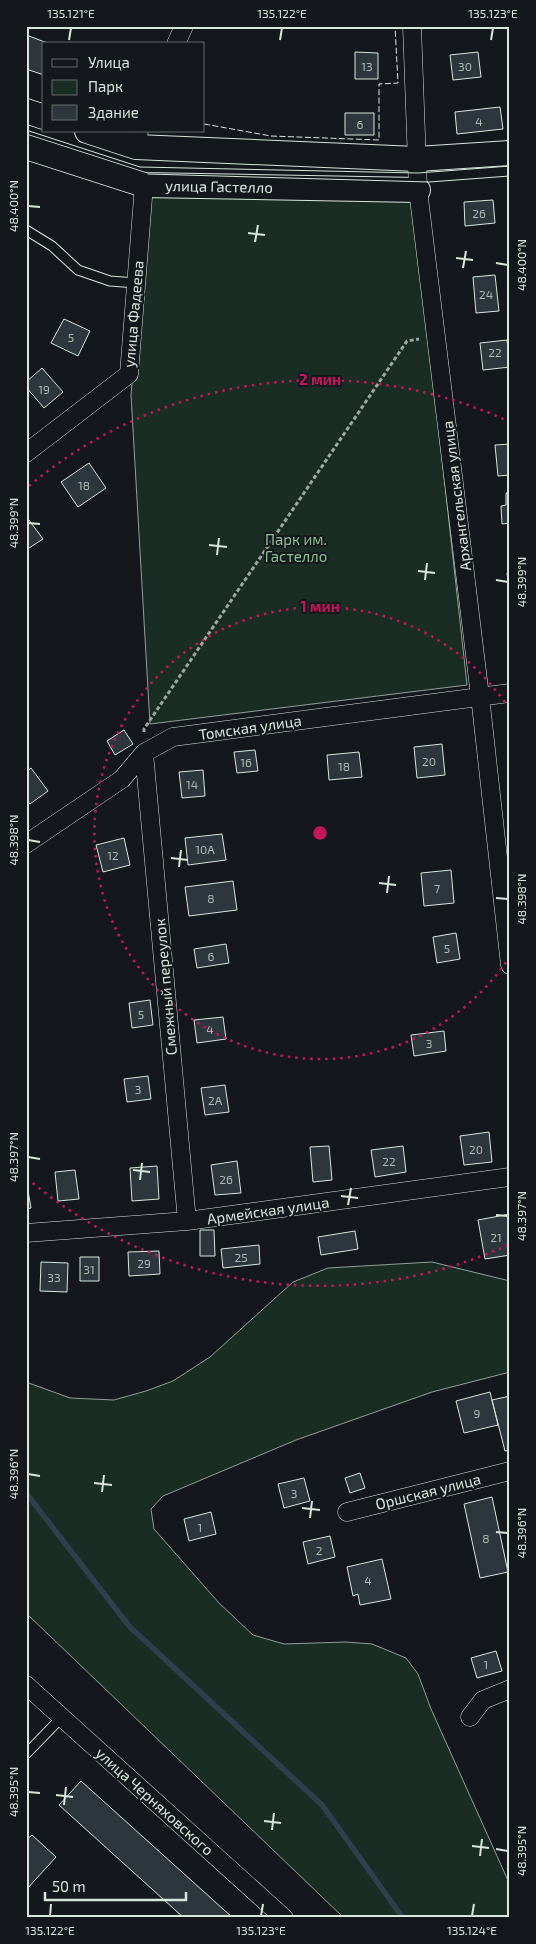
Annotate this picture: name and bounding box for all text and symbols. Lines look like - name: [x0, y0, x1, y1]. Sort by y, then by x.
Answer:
- text: 135.121°E: [47, 6, 95, 20]
- text: 135.122°E: [257, 6, 307, 20]
- text: 135.123°E: [468, 6, 518, 20]
- legend: [42, 42, 205, 132]
- text: Улица: [88, 53, 130, 71]
- house number: 13: [361, 59, 373, 73]
- house number: 30: [458, 59, 472, 73]
- text: Парк: [88, 77, 123, 95]
- text: Здание: [88, 103, 139, 121]
- house number: 4: [475, 114, 483, 128]
- house number: 6: [357, 117, 364, 131]
- street label: улица Гастелло: [165, 176, 273, 197]
- text: 48.400°N: [6, 180, 20, 232]
- house number: 26: [472, 206, 486, 220]
- text: 48.400°N: [514, 239, 528, 291]
- street label: улица Фадеева: [119, 260, 148, 368]
- house number: 24: [479, 287, 493, 301]
- house number: 5: [68, 330, 74, 344]
- house number: 22: [488, 345, 502, 359]
- text: 2 мин: [299, 370, 341, 388]
- house number: 19: [38, 382, 50, 396]
- street label: Архангельская улица: [438, 420, 475, 572]
- house number: 18: [78, 478, 90, 492]
- text: 48.399°N: [6, 498, 20, 548]
- park label: Парк им. Гастелло: [265, 530, 327, 565]
- text: 48.399°N: [514, 557, 528, 607]
- text: 1 мин: [300, 597, 340, 615]
- street label: Томская улица: [197, 711, 303, 744]
- house number: 20: [422, 754, 436, 768]
- house number: 16: [240, 755, 252, 769]
- house number: 18: [338, 759, 350, 773]
- house number: 14: [186, 777, 198, 791]
- text: 48.398°N: [6, 814, 20, 866]
- centre of rings: [311, 824, 329, 842]
- house number: 10А: [195, 842, 215, 856]
- house number: 12: [107, 848, 119, 862]
- text: 48.398°N: [514, 873, 528, 925]
- house number: 7: [434, 881, 440, 895]
- house number: 8: [207, 891, 215, 905]
- street label: Смежный переулок: [150, 918, 181, 1056]
- house number: 5: [444, 941, 450, 955]
- house number: 6: [208, 949, 215, 963]
- house number: 5: [138, 1007, 144, 1021]
- house number: 4: [206, 1022, 214, 1036]
- house number: 3: [426, 1036, 432, 1050]
- house number: 3: [135, 1082, 141, 1096]
- house number: 2А: [208, 1093, 223, 1107]
- text: 48.397°N: [6, 1132, 20, 1182]
- house number: 20: [469, 1142, 483, 1156]
- house number: 22: [382, 1154, 396, 1168]
- house number: 26: [219, 1172, 233, 1186]
- text: 48.397°N: [514, 1191, 528, 1241]
- street label: Армейская улица: [206, 1193, 330, 1228]
- house number: 21: [490, 1230, 502, 1244]
- house number: 25: [234, 1250, 248, 1264]
- house number: 29: [137, 1256, 151, 1270]
- house number: 31: [83, 1262, 95, 1276]
- house number: 33: [47, 1270, 61, 1284]
- house number: 9: [474, 1406, 481, 1420]
- text: 48.396°N: [6, 1449, 20, 1499]
- street label: Оршская улица: [373, 1469, 483, 1514]
- house number: 3: [291, 1486, 297, 1500]
- text: 48.396°N: [514, 1508, 528, 1558]
- house number: 1: [198, 1520, 202, 1534]
- house number: 8: [482, 1531, 490, 1545]
- house number: 2: [316, 1543, 323, 1557]
- house number: 4: [364, 1573, 372, 1587]
- house number: 1: [484, 1657, 488, 1671]
- street label: улица Черняховского: [92, 1743, 218, 1859]
- text: 48.395°N: [6, 1767, 20, 1817]
- text: 48.395°N: [514, 1826, 528, 1876]
- scale bar: [45, 1869, 186, 1901]
- text: 50 m: [52, 1877, 86, 1895]
- text: 135.122°E: [25, 1923, 75, 1937]
- text: 135.123°E: [236, 1923, 286, 1937]
- text: 135.124°E: [447, 1923, 497, 1937]

